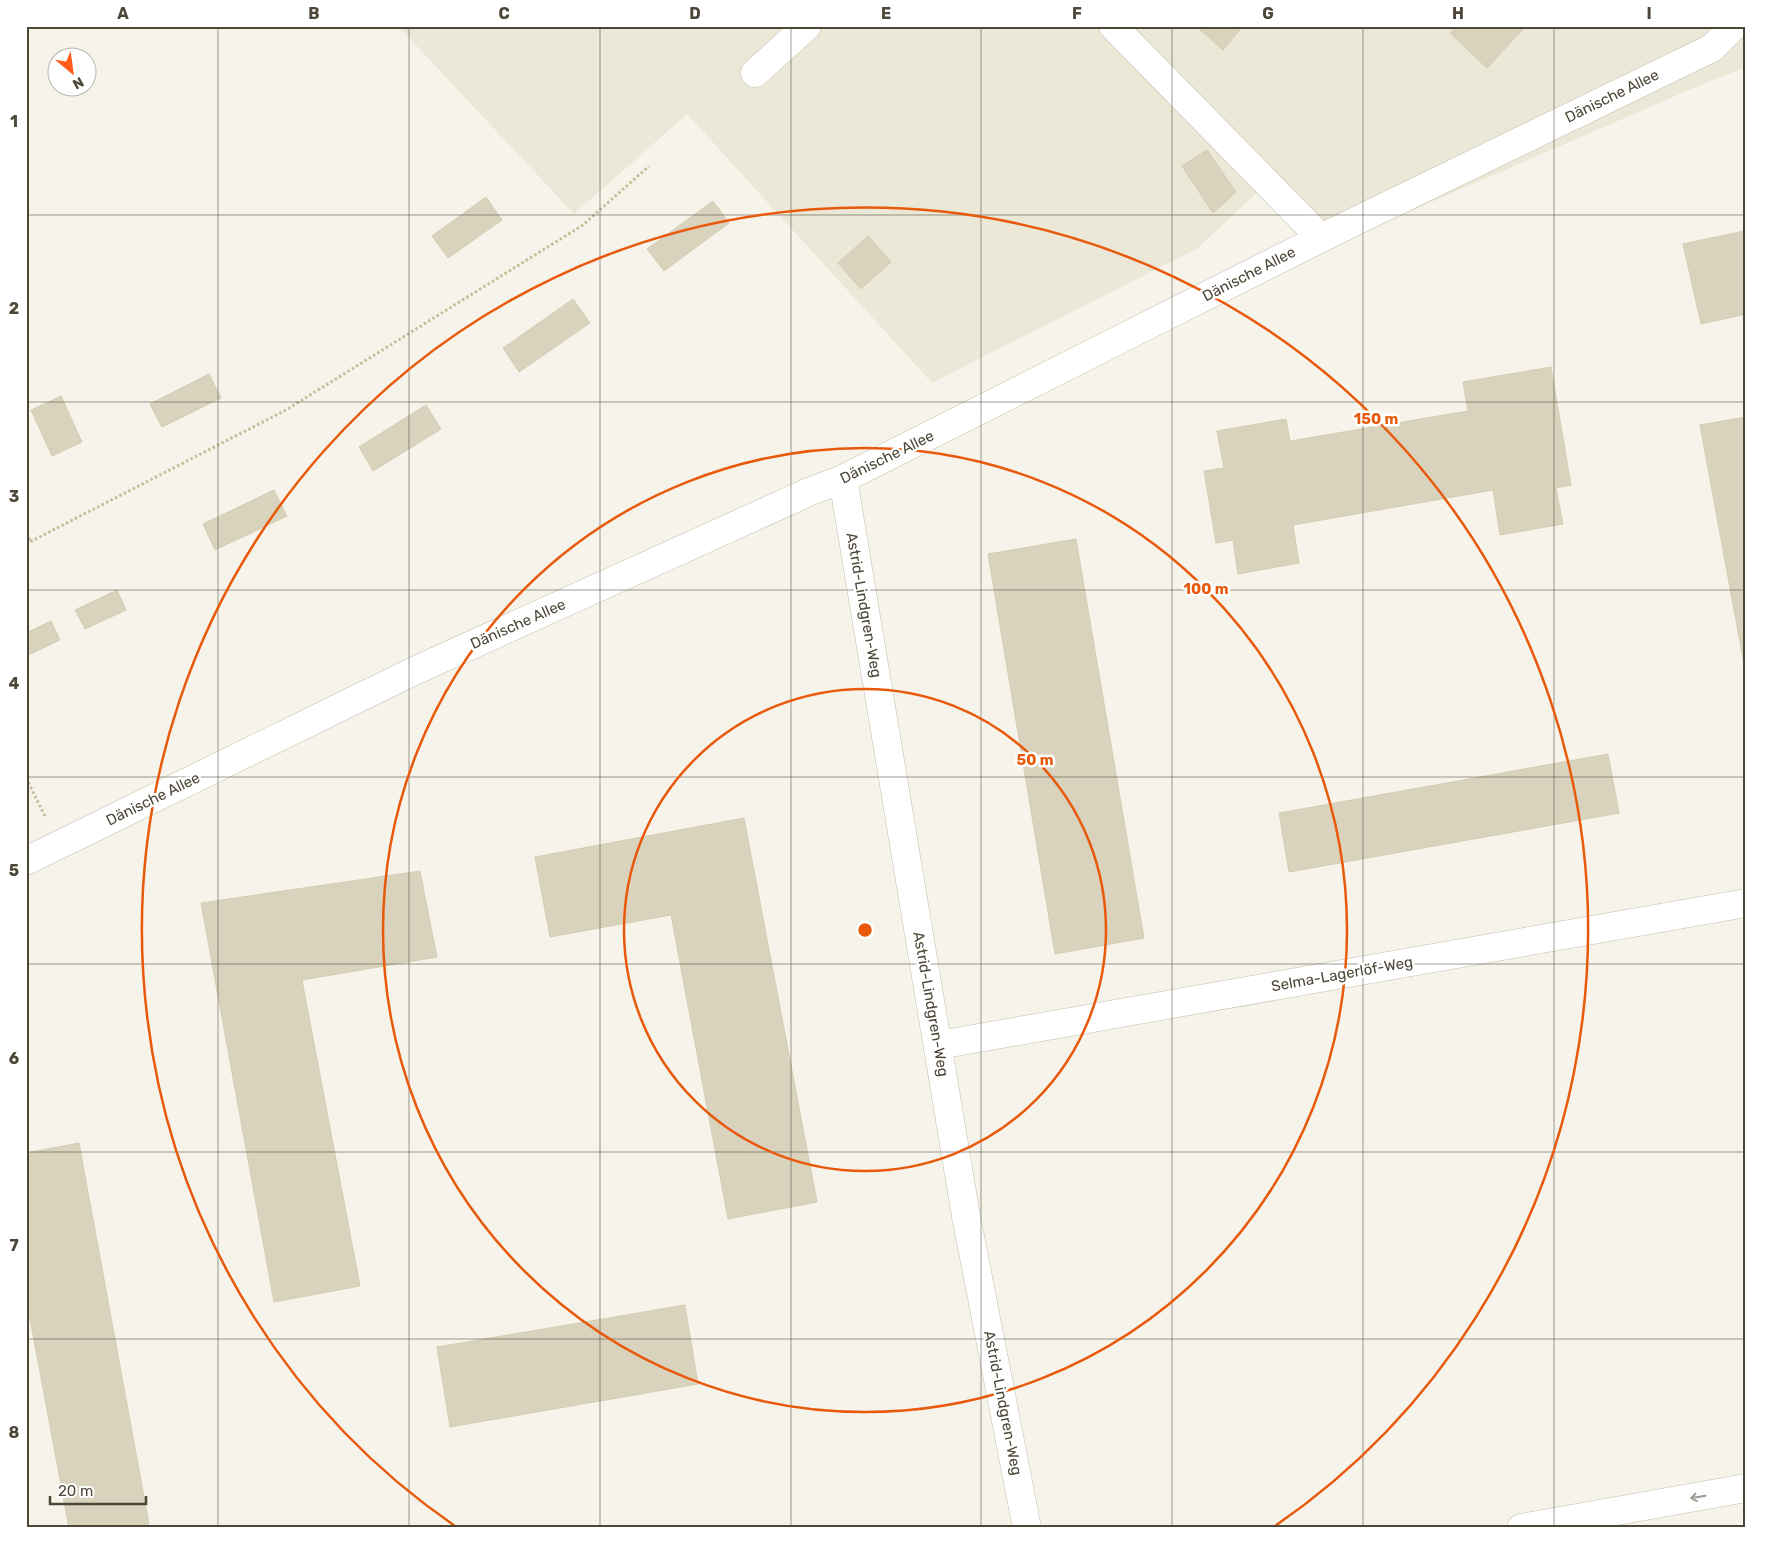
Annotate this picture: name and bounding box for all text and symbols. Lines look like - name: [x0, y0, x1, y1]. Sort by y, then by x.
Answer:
- text: A: [117, 4, 129, 23]
- text: B: [308, 4, 320, 23]
- text: C: [498, 4, 510, 23]
- text: D: [689, 4, 701, 23]
- text: E: [881, 4, 891, 23]
- text: F: [1072, 4, 1082, 23]
- text: G: [1262, 4, 1274, 23]
- text: H: [1452, 4, 1464, 23]
- text: I: [1646, 4, 1652, 23]
- north arrow: [48, 48, 98, 98]
- street label: Dänische Allee: [1562, 66, 1662, 126]
- text: N: [70, 73, 87, 93]
- text: 1: [10, 112, 18, 131]
- street label: Dänische Allee: [1199, 243, 1299, 305]
- text: 2: [9, 299, 19, 318]
- text: 150 m: [1354, 410, 1398, 428]
- street label: Dänische Allee: [837, 427, 937, 487]
- text: 3: [9, 487, 19, 506]
- street label: Astrid-Lindgren-Weg: [842, 531, 886, 679]
- text: 100 m: [1184, 580, 1228, 598]
- street label: Dänische Allee: [468, 595, 568, 653]
- text: 4: [9, 674, 20, 693]
- text: 50 m: [1017, 751, 1053, 769]
- street label: Dänische Allee: [103, 769, 203, 829]
- text: 5: [9, 861, 19, 880]
- centre of rings: [856, 921, 874, 939]
- street label: Astrid-Lindgren-Weg: [909, 930, 953, 1078]
- street label: Selma-Lagerlöf-Weg: [1270, 953, 1414, 995]
- text: 6: [9, 1049, 19, 1068]
- text: 7: [9, 1236, 19, 1255]
- street label: Astrid-Lindgren-Weg: [980, 1329, 1026, 1477]
- text: 8: [9, 1423, 20, 1442]
- scale bar: [50, 1474, 146, 1506]
- text: 20 m: [58, 1482, 93, 1500]
- one-way arrow: [1690, 1492, 1706, 1502]

